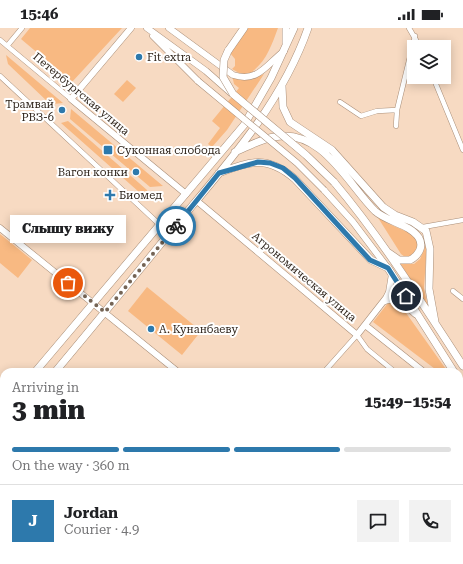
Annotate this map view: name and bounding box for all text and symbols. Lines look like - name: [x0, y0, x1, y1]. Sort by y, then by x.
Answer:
- text: 15:46: [20, 5, 58, 23]
- map controls: [407, 40, 451, 84]
- button: layers: [407, 40, 451, 84]
- street label: Петербургская улица: [30, 50, 132, 138]
- place label: Fit extra: [147, 51, 191, 64]
- marker: Fit extra: [134, 52, 144, 62]
- place label: Трамвай РВЗ-6: [5, 98, 54, 124]
- marker: Трамвай РВЗ-6: [57, 105, 67, 115]
- marker: Суконная слобода: [102, 144, 114, 156]
- place label: Суконная слобода: [117, 144, 221, 157]
- place label: Вагон конки: [58, 166, 128, 179]
- marker: Вагон конки: [131, 167, 141, 177]
- marker: Биомед: [104, 189, 116, 201]
- place label: Биомед: [119, 189, 162, 202]
- courier: [156, 206, 196, 246]
- callout: Слышу вижу: [10, 215, 126, 243]
- icon: bike: [165, 215, 187, 237]
- text: Слышу вижу: [22, 221, 114, 236]
- street label: Агрономическая улица: [249, 230, 359, 324]
- pin: [51, 266, 85, 300]
- icon: bag: [57, 272, 79, 294]
- pin: [389, 279, 423, 313]
- icon: home: [395, 285, 417, 307]
- place label: А. Кунанбаеву: [159, 323, 239, 336]
- marker: А. Кунанбаеву: [146, 324, 156, 334]
- text: Arriving in: [12, 380, 79, 395]
- text: 15:49–15:54: [365, 393, 451, 411]
- text: 3 min: [12, 395, 85, 425]
- text: On the way · 360 m: [12, 458, 129, 473]
- button: chat: [357, 500, 399, 542]
- button: phone: [409, 500, 451, 542]
- text: Jordan: [64, 504, 118, 522]
- text: J: [28, 512, 38, 530]
- text: Courier · 4.9: [64, 522, 139, 537]

